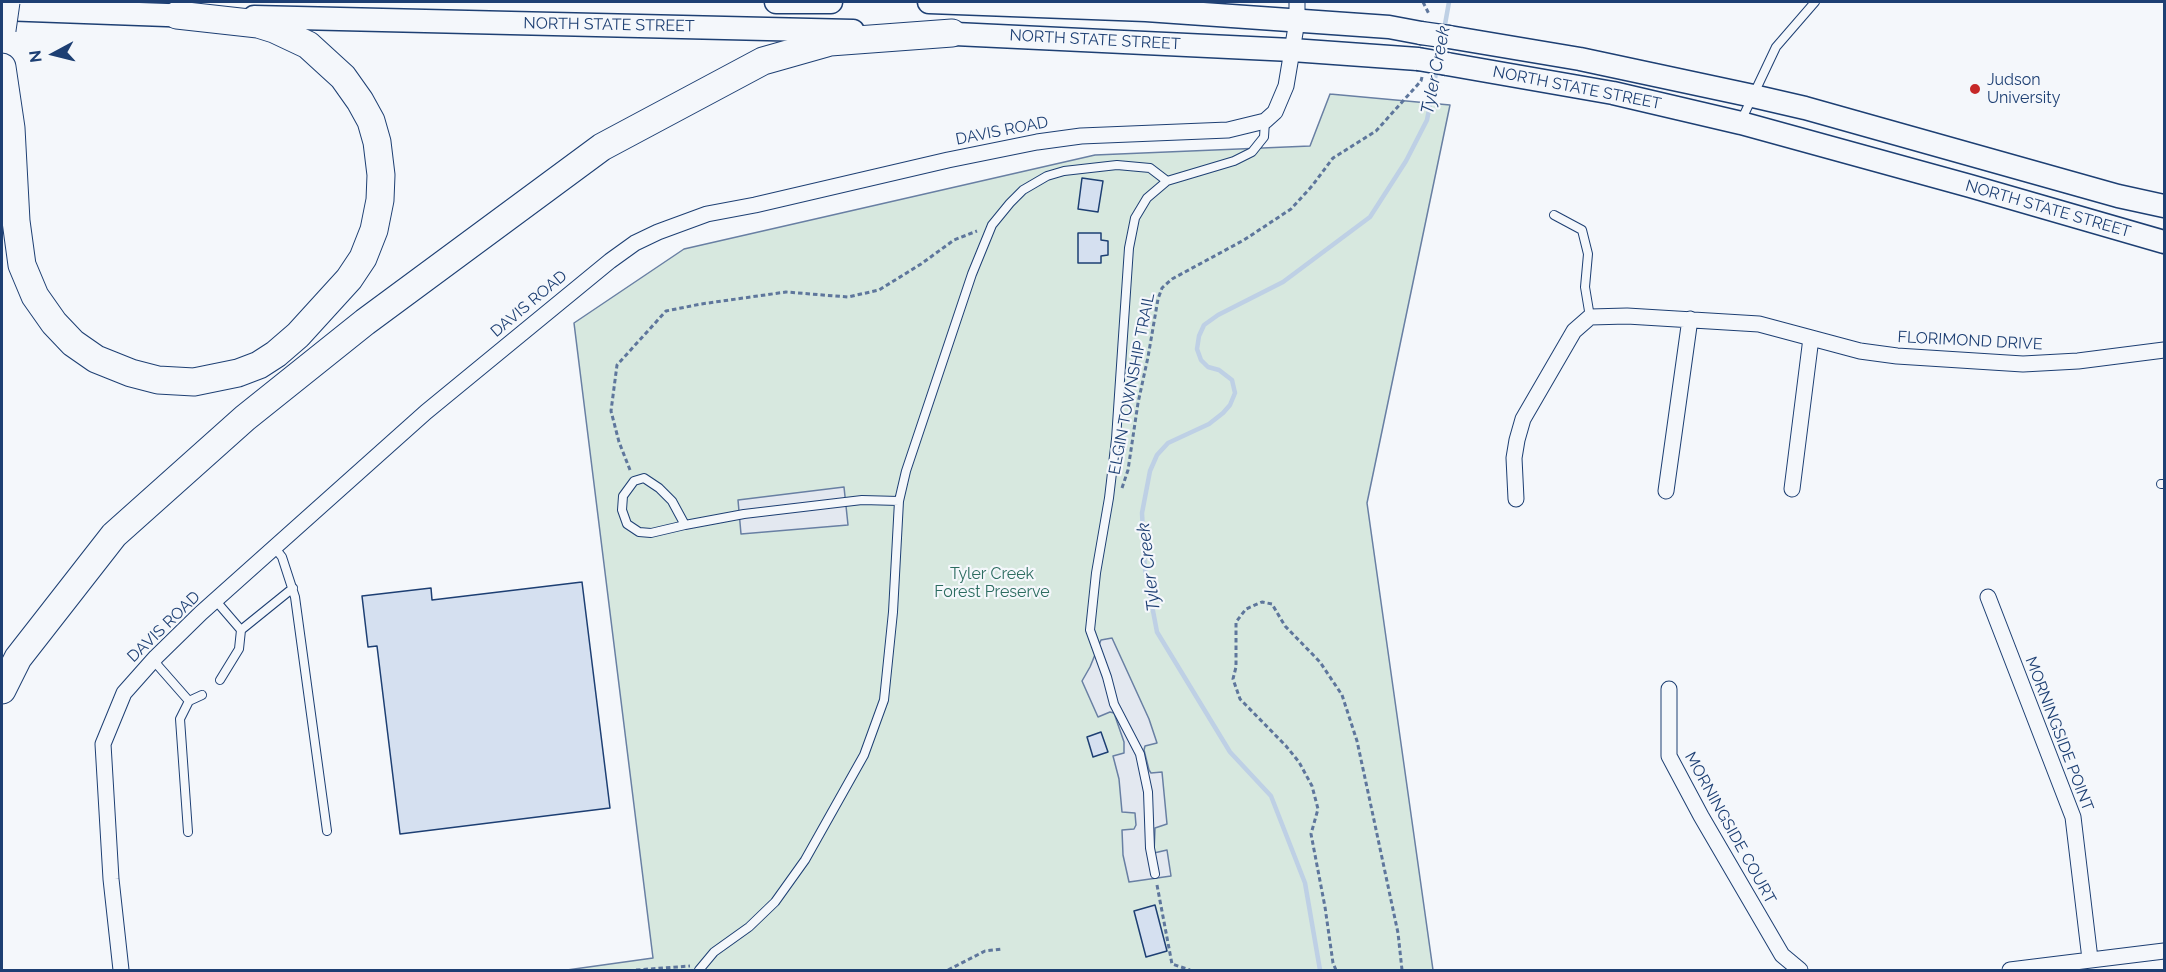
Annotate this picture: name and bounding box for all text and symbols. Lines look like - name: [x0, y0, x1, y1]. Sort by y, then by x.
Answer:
- street label: NORTH STATE STREET: [523, 14, 695, 36]
- north arrow: [24, 24, 84, 84]
- water label: Tyler Creek: [1417, 24, 1455, 116]
- street label: NORTH STATE STREET: [1009, 26, 1181, 54]
- text: N: [25, 49, 46, 63]
- street label: NORTH STATE STREET: [1491, 62, 1663, 114]
- place label: Judson University: [1987, 70, 2060, 108]
- marker: Judson University: [1968, 82, 1982, 96]
- street label: DAVIS ROAD: [954, 113, 1050, 149]
- street label: NORTH STATE STREET: [1963, 176, 2133, 242]
- street label: DAVIS ROAD: [487, 266, 571, 342]
- street label: ELGIN TOWNSHIP TRAIL: [1105, 292, 1159, 476]
- street label: FLORIMOND DRIVE: [1897, 328, 2043, 354]
- water label: Tyler Creek: [1133, 521, 1165, 613]
- park label: Tyler Creek Forest Preserve: [934, 564, 1050, 602]
- street label: DAVIS ROAD: [124, 587, 204, 667]
- street label: MORNINGSIDE POINT: [2021, 654, 2097, 814]
- street label: MORNINGSIDE COURT: [1680, 749, 1780, 907]

